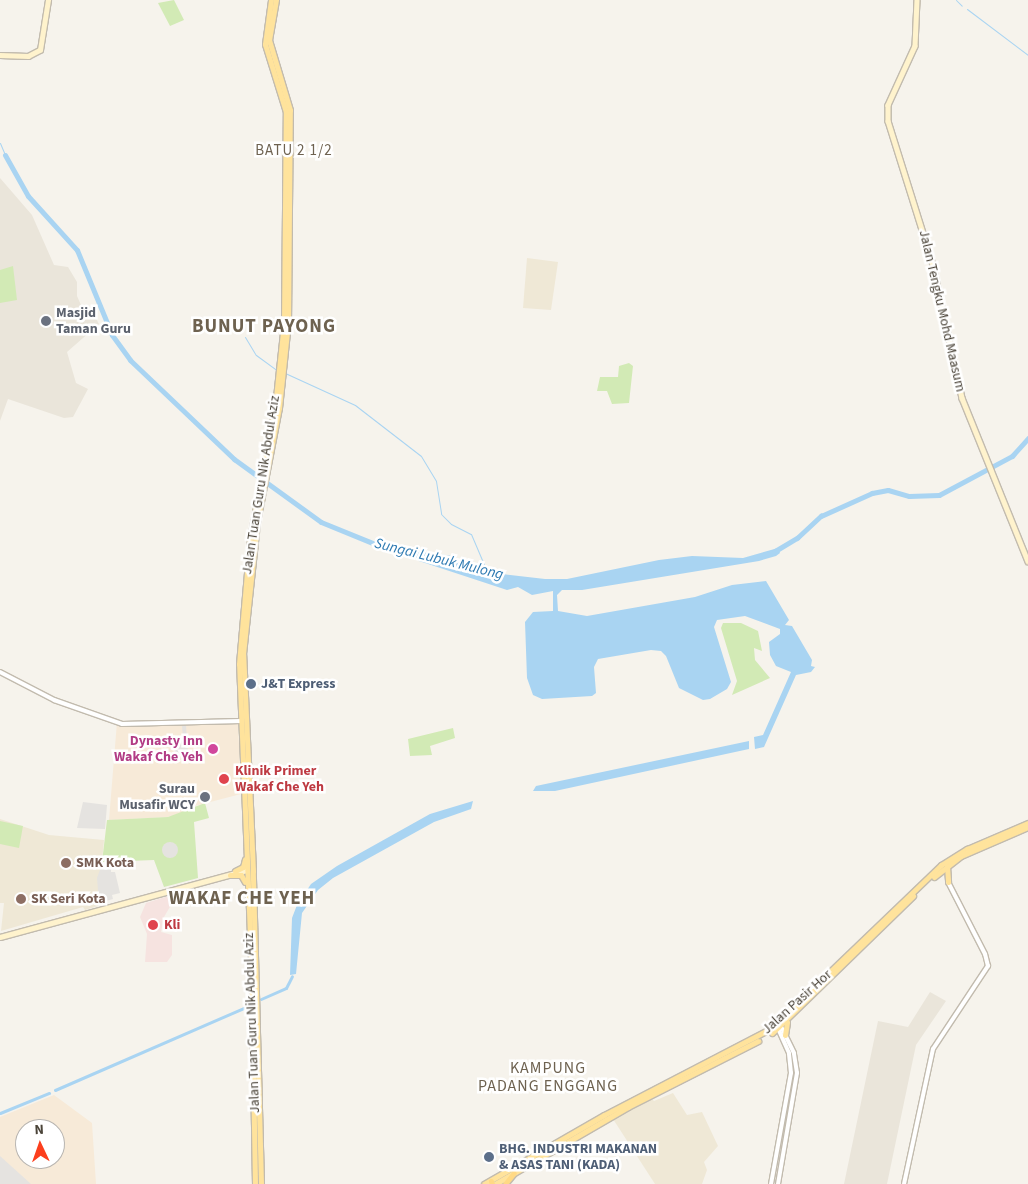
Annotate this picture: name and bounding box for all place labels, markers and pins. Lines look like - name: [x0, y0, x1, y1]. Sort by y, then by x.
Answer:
- place label: Masjid Taman Guru: [56, 305, 131, 338]
- marker: Masjid Taman Guru: [40, 315, 52, 327]
- place label: J&T Express: [261, 676, 335, 692]
- marker: J&T Express: [245, 678, 257, 690]
- place label: Dynasty Inn Wakaf Che Yeh: [114, 733, 203, 766]
- marker: Dynasty Inn Wakaf Che Yeh: [207, 743, 219, 755]
- place label: Klinik Primer Wakaf Che Yeh: [235, 763, 324, 796]
- marker: Klinik Primer Wakaf Che Yeh: [217, 772, 231, 786]
- place label: Surau Musafir WCY: [119, 781, 195, 814]
- marker: Surau Musafir WCY: [199, 791, 211, 803]
- place label: SMK Kota: [76, 855, 134, 871]
- marker: SMK Kota: [60, 857, 72, 869]
- place label: SK Seri Kota: [31, 891, 106, 907]
- marker: SK Seri Kota: [15, 893, 27, 905]
- place label: Kli: [164, 917, 180, 933]
- marker: Kli: [146, 918, 160, 932]
- place label: BHG. INDUSTRI MAKANAN & ASAS TANI (KADA): [499, 1141, 657, 1174]
- marker: BHG. INDUSTRI MAKANAN & ASAS TANI (KADA): [483, 1151, 495, 1163]

